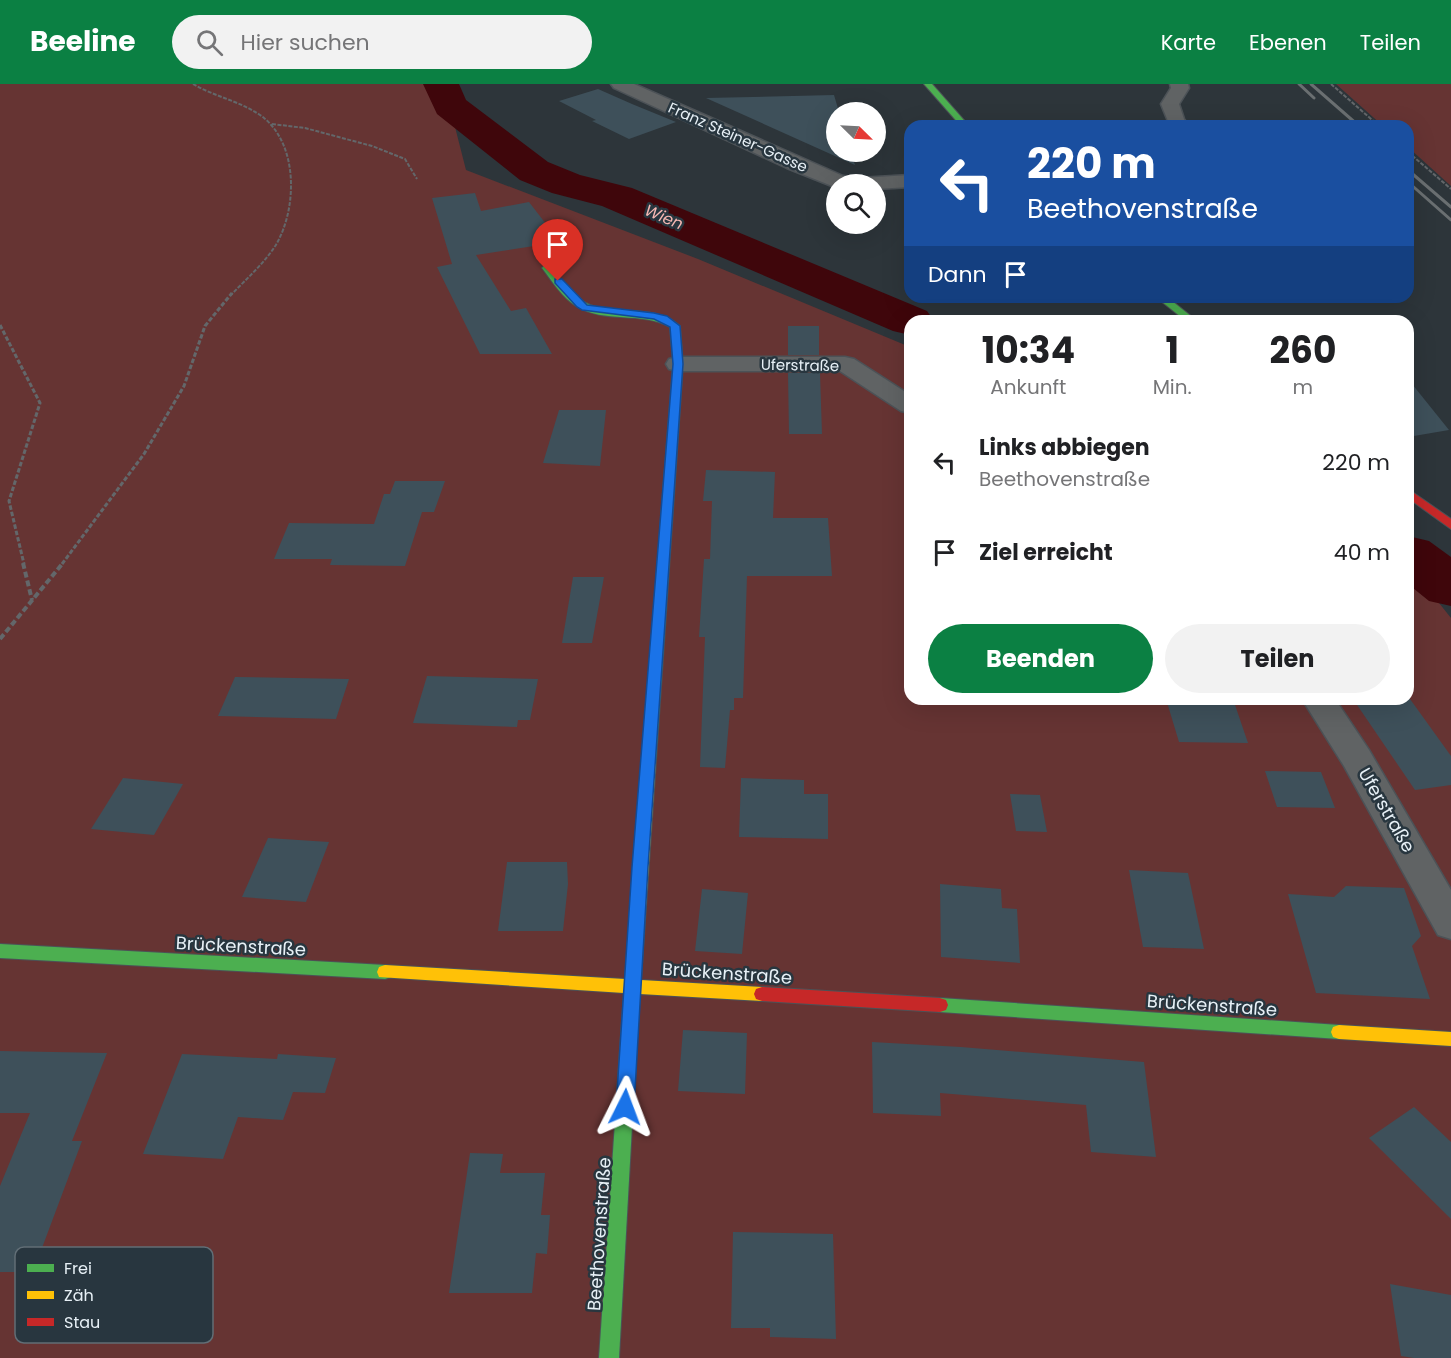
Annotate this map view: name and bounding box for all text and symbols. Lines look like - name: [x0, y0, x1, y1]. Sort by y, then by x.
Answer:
- search box: [172, 15, 592, 69]
- text: Beeline: [30, 22, 136, 61]
- icon: search: [193, 26, 226, 59]
- text: Hier suchen: [241, 27, 370, 58]
- text: Karte: [1161, 28, 1216, 57]
- text: Ebenen: [1249, 28, 1327, 57]
- text: Teilen: [1360, 28, 1421, 57]
- street label: Franz Steiner-Gasse: [665, 97, 811, 177]
- north arrow: [826, 102, 886, 162]
- map controls: [826, 102, 886, 234]
- text: 220 m: [1027, 134, 1156, 193]
- icon: left: [928, 144, 1006, 222]
- button: search: [826, 174, 886, 234]
- text: Beethovenstraße: [1027, 190, 1258, 227]
- water label: Wien: [641, 199, 687, 235]
- pin: [532, 219, 583, 281]
- icon: arrive: [541, 228, 574, 261]
- icon: arrive: [999, 258, 1032, 291]
- text: Dann: [928, 259, 987, 290]
- text: 10:34: [982, 325, 1075, 376]
- text: 1: [1165, 325, 1179, 376]
- text: 260: [1269, 325, 1336, 376]
- street label: Uferstraße: [761, 354, 839, 376]
- text: Ankunft: [990, 373, 1066, 401]
- text: Min.: [1153, 373, 1192, 401]
- text: m: [1293, 373, 1313, 401]
- text: Links abbiegen: [979, 432, 1150, 463]
- icon: left: [928, 446, 961, 479]
- text: 220 m: [1322, 447, 1390, 478]
- text: Beethovenstraße: [979, 465, 1150, 493]
- icon: arrive: [928, 536, 961, 569]
- text: Ziel erreicht: [979, 537, 1113, 568]
- text: 40 m: [1334, 537, 1390, 568]
- button: Beenden: [928, 624, 1153, 693]
- button: Teilen: [1165, 624, 1390, 693]
- street label: Uferstraße: [1353, 763, 1421, 857]
- street label: Brückenstraße: [175, 930, 307, 962]
- street label: Brückenstraße: [661, 956, 793, 990]
- street label: Brückenstraße: [1146, 988, 1278, 1022]
- position arrow: [593, 1075, 657, 1139]
- street label: Beethovenstraße: [581, 1156, 617, 1312]
- legend: [15, 1247, 213, 1343]
- text: Frei: [64, 1257, 92, 1280]
- text: Zäh: [64, 1284, 94, 1307]
- text: Stau: [64, 1311, 100, 1334]

